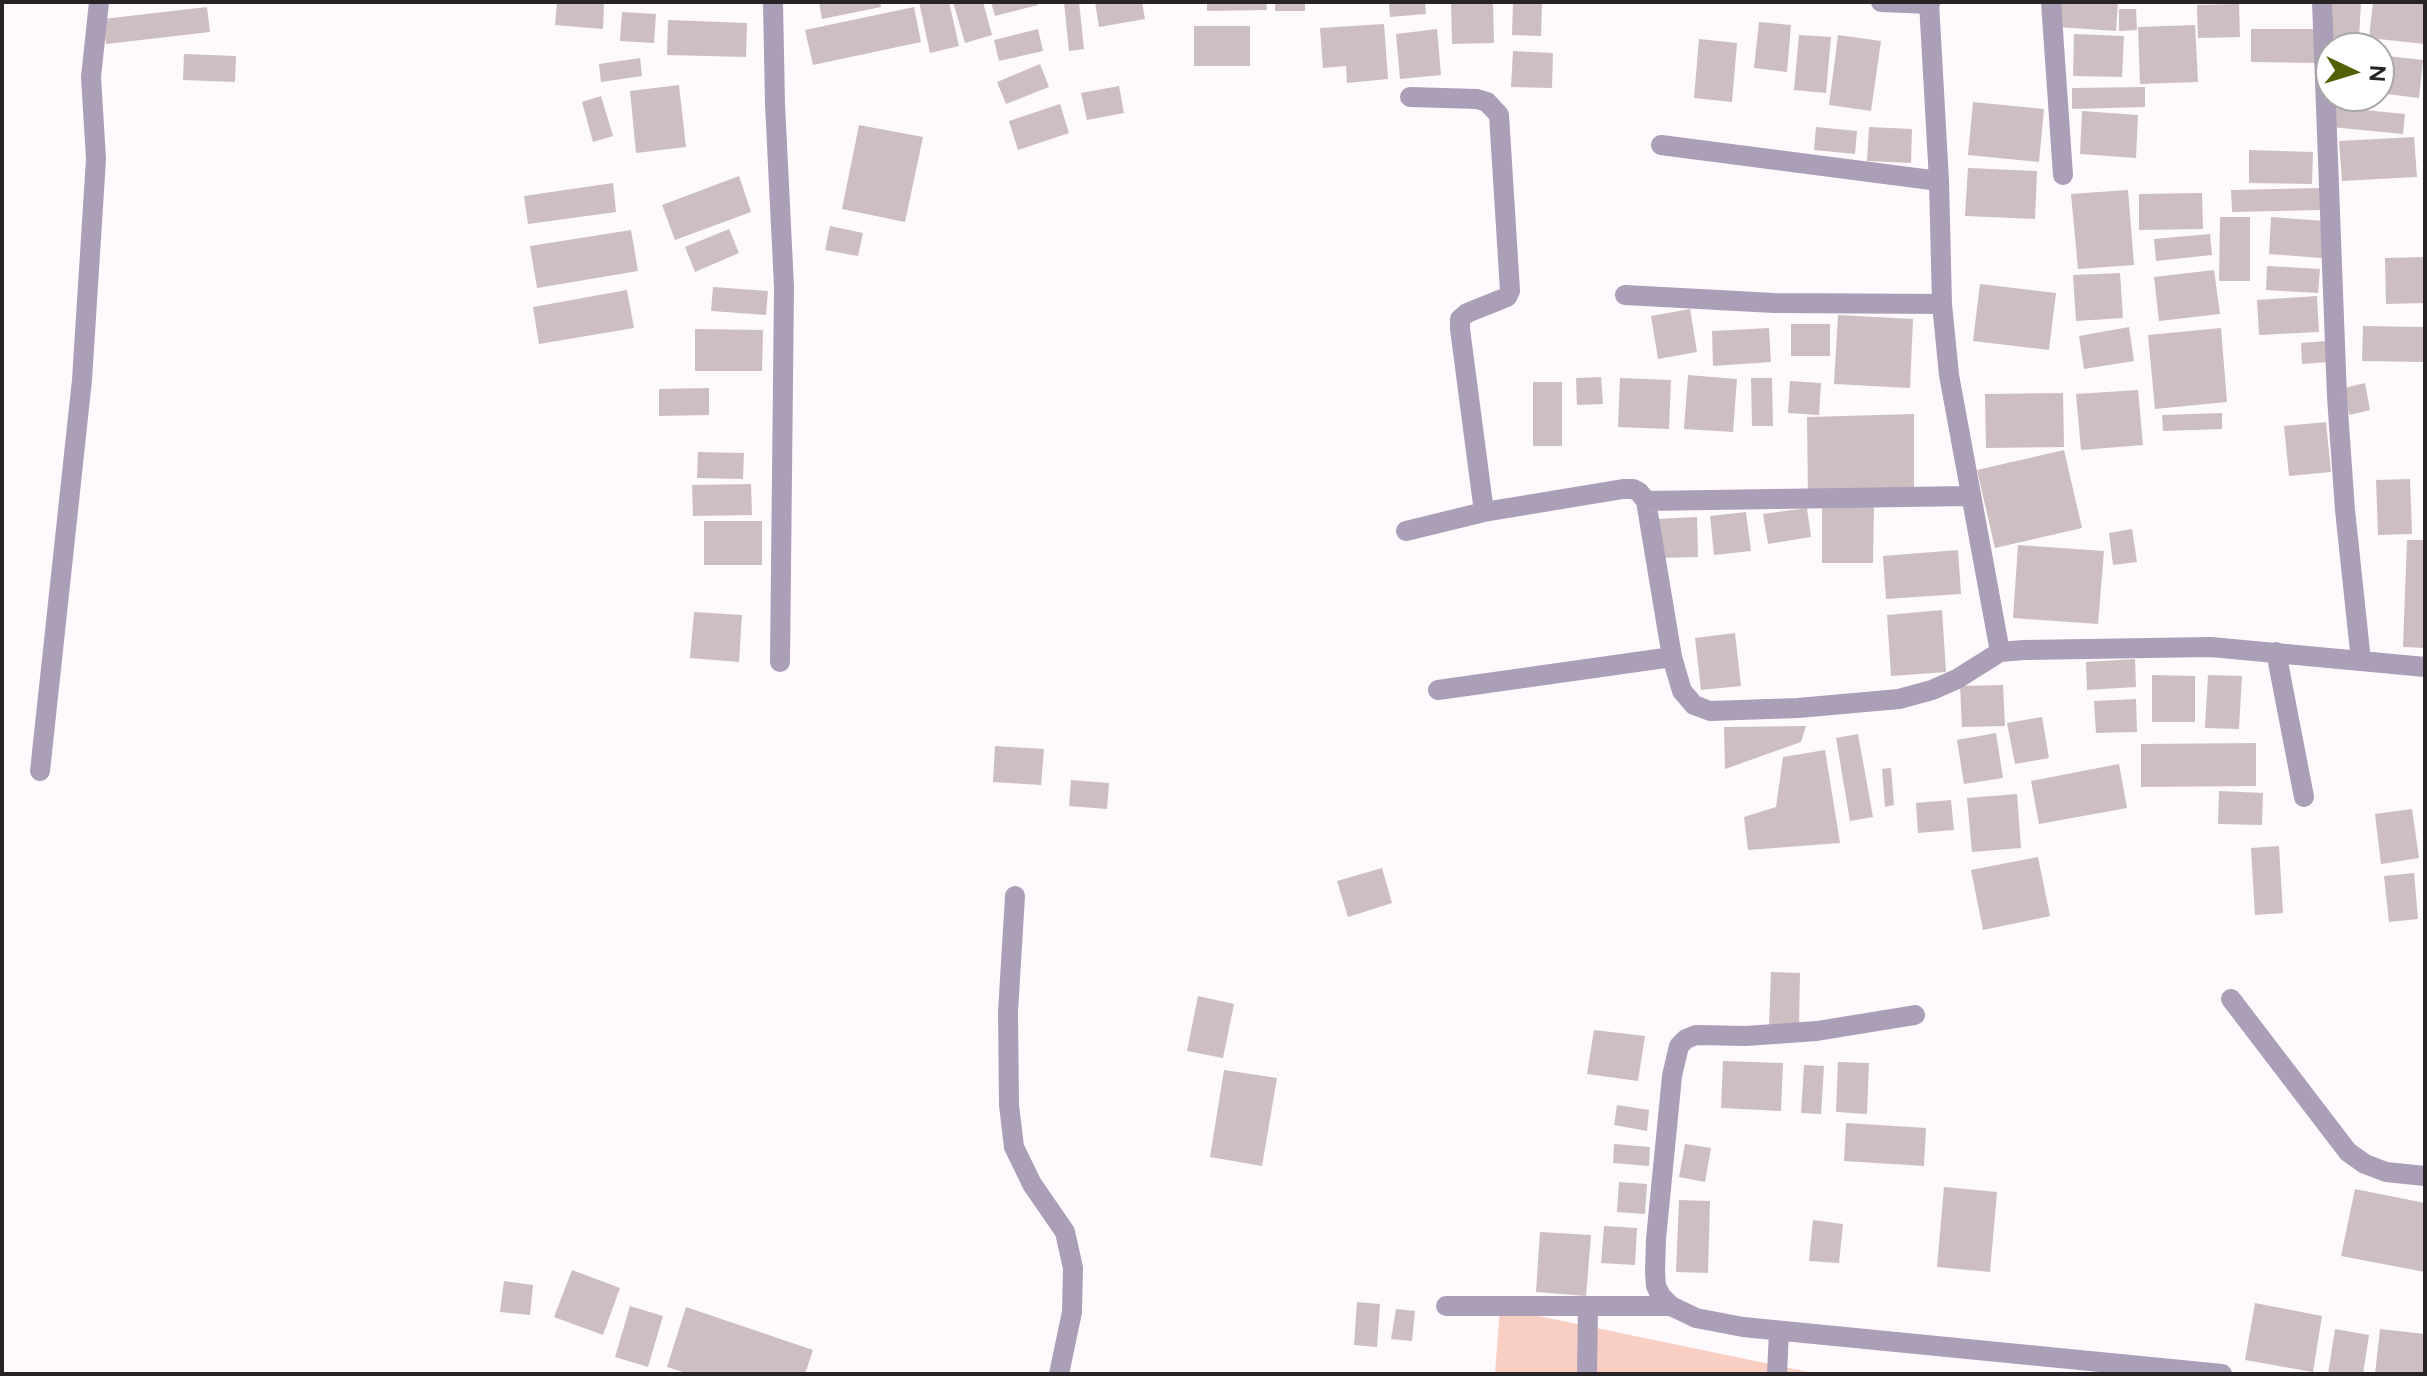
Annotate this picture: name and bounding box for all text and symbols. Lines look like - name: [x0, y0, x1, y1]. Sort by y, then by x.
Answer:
- north arrow: [2315, 32, 2395, 112]
- text: N: [2363, 64, 2392, 83]

